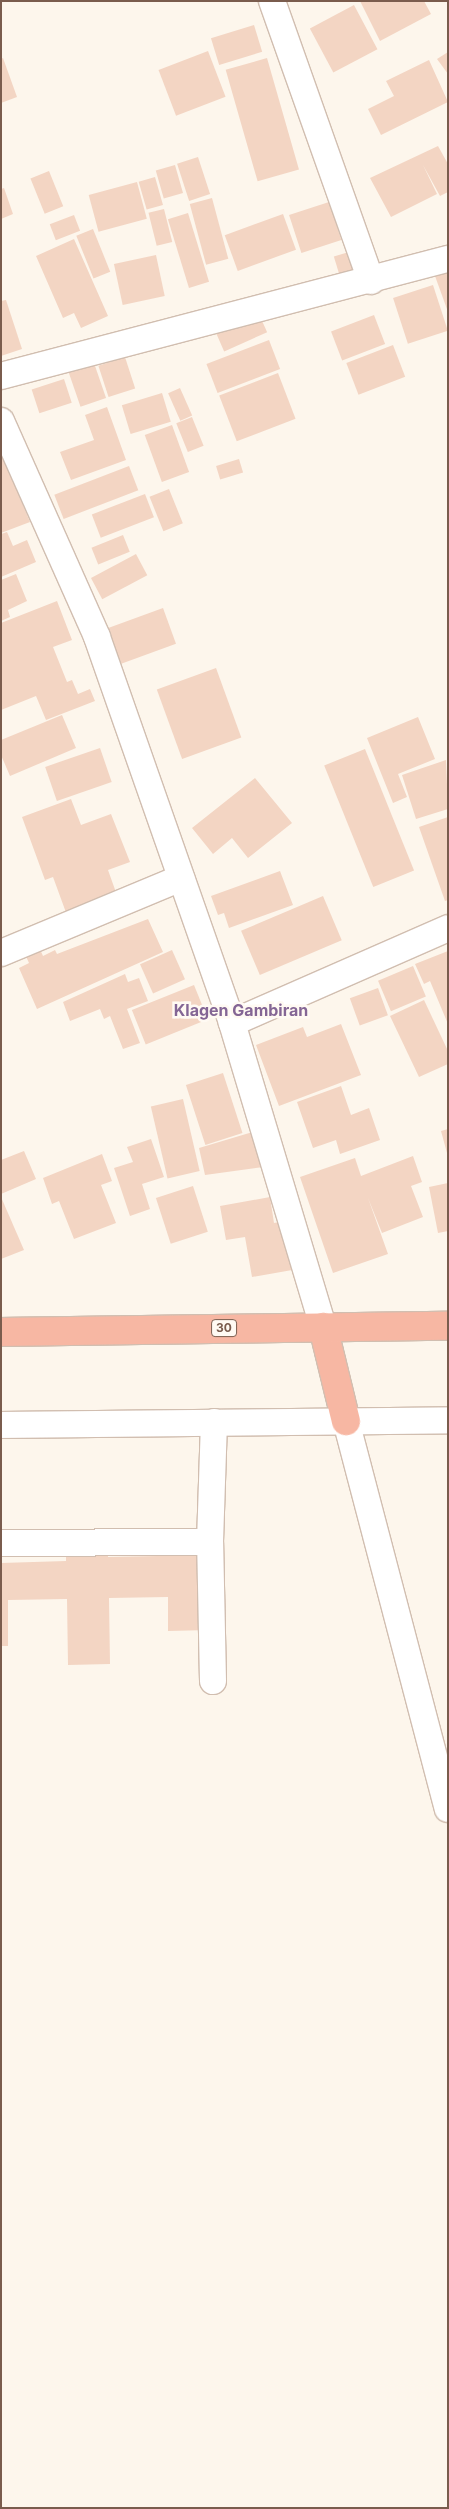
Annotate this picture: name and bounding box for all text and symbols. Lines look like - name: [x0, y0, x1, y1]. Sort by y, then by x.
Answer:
- district label: Klagen Gambiran: [174, 1000, 308, 1020]
- road number: 30: [210, 1319, 238, 1338]

